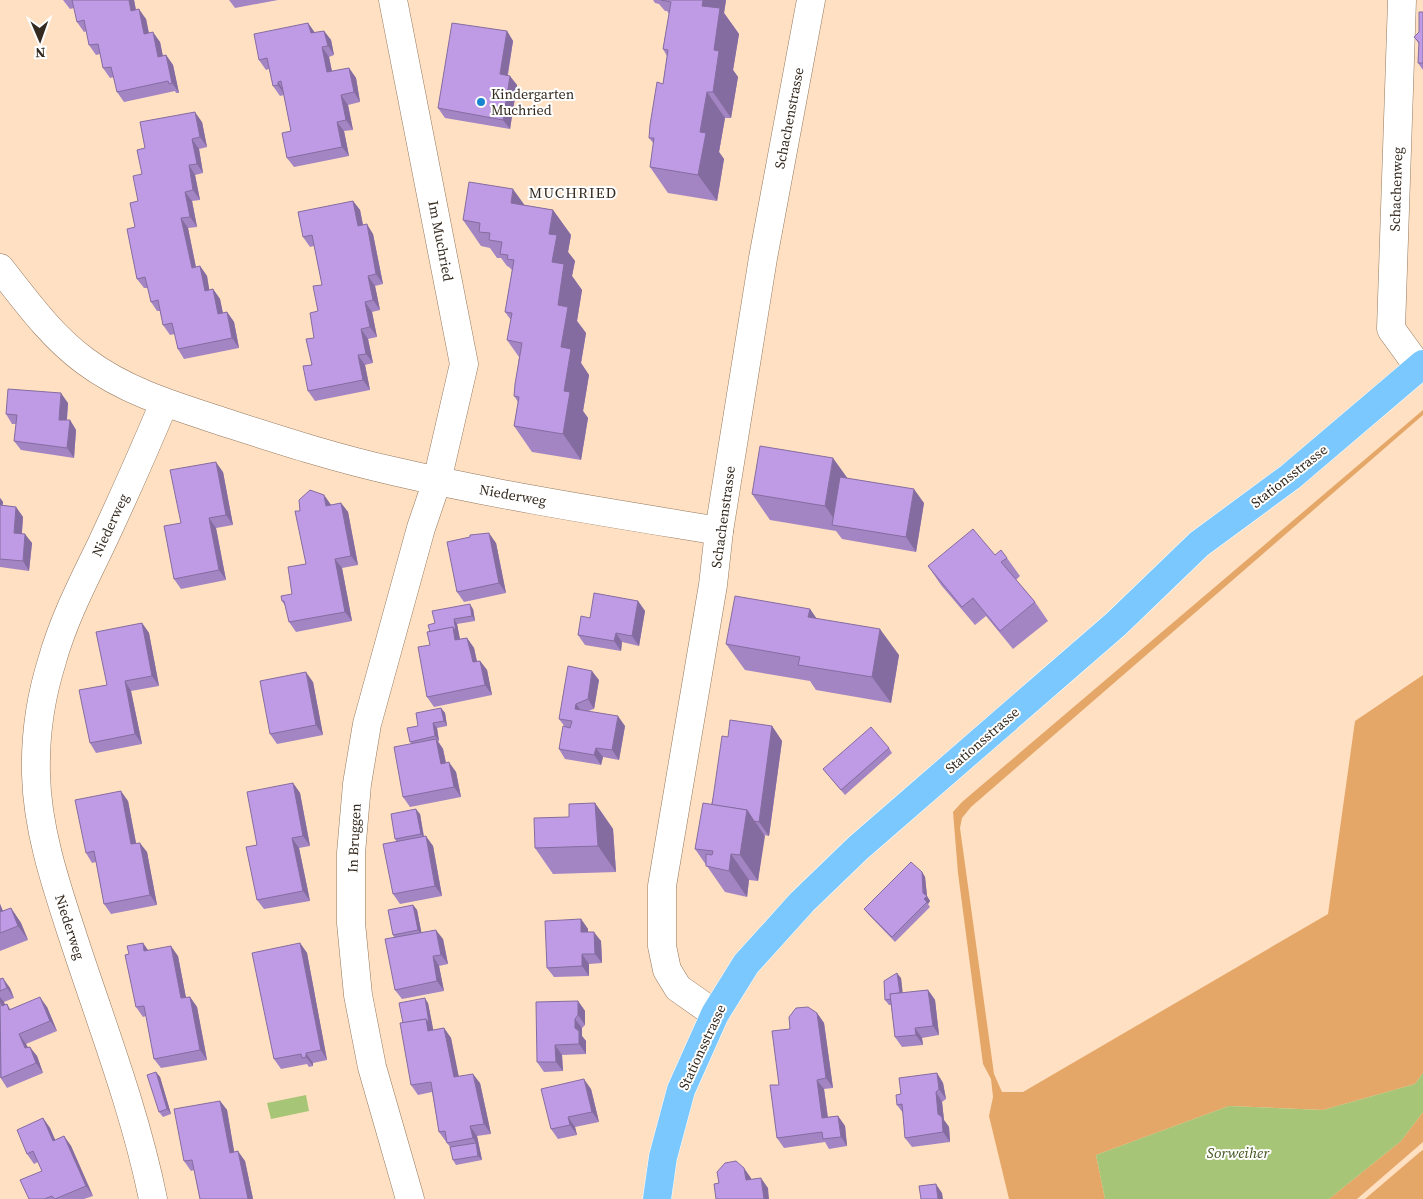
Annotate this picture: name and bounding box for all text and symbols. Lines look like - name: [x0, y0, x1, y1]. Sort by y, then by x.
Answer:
- north arrow: [15, 15, 65, 65]
- text: N: [35, 43, 46, 63]
- street label: Schachenstrasse: [769, 66, 809, 170]
- place label: Kindergarten Muchried: [491, 84, 575, 120]
- marker: Kindergarten Muchried: [475, 96, 487, 108]
- street label: Schachenweg: [1385, 146, 1407, 232]
- district label: MUCHRIED: [529, 182, 617, 203]
- street label: Im Muchried: [423, 199, 459, 283]
- street label: Stationsstrasse: [1246, 440, 1332, 512]
- street label: Schachenstrasse: [706, 465, 740, 569]
- street label: Niederweg: [478, 479, 548, 511]
- street label: Niederweg: [87, 490, 133, 560]
- street label: Stationsstrasse: [941, 702, 1023, 778]
- street label: In Bruggen: [342, 802, 366, 873]
- street label: Niederweg: [50, 892, 90, 962]
- street label: Stationsstrasse: [673, 1001, 731, 1093]
- water label: Sorweiher: [1207, 1142, 1270, 1163]

